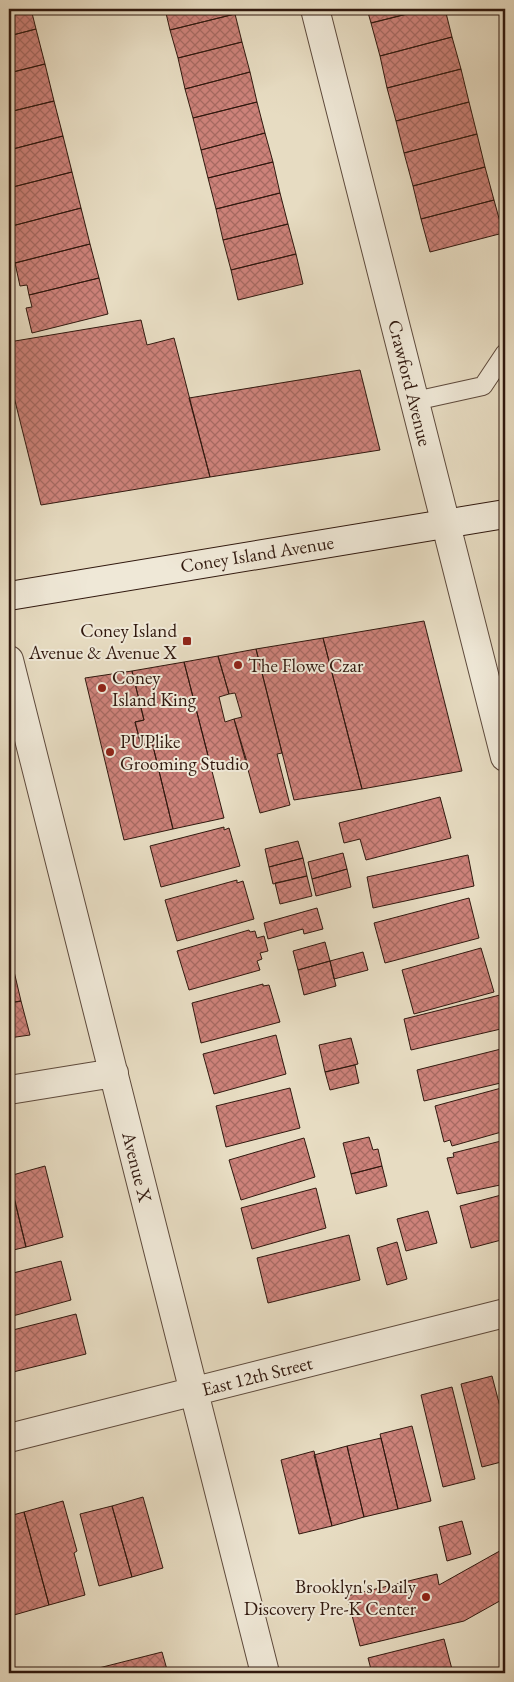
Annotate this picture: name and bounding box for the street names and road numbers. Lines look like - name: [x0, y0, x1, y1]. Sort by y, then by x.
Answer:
- street label: Crawford Avenue: [382, 317, 438, 449]
- street label: Coney Island Avenue: [178, 530, 336, 578]
- street label: Avenue X: [116, 1128, 158, 1205]
- street label: East 12th Street: [199, 1350, 315, 1402]

